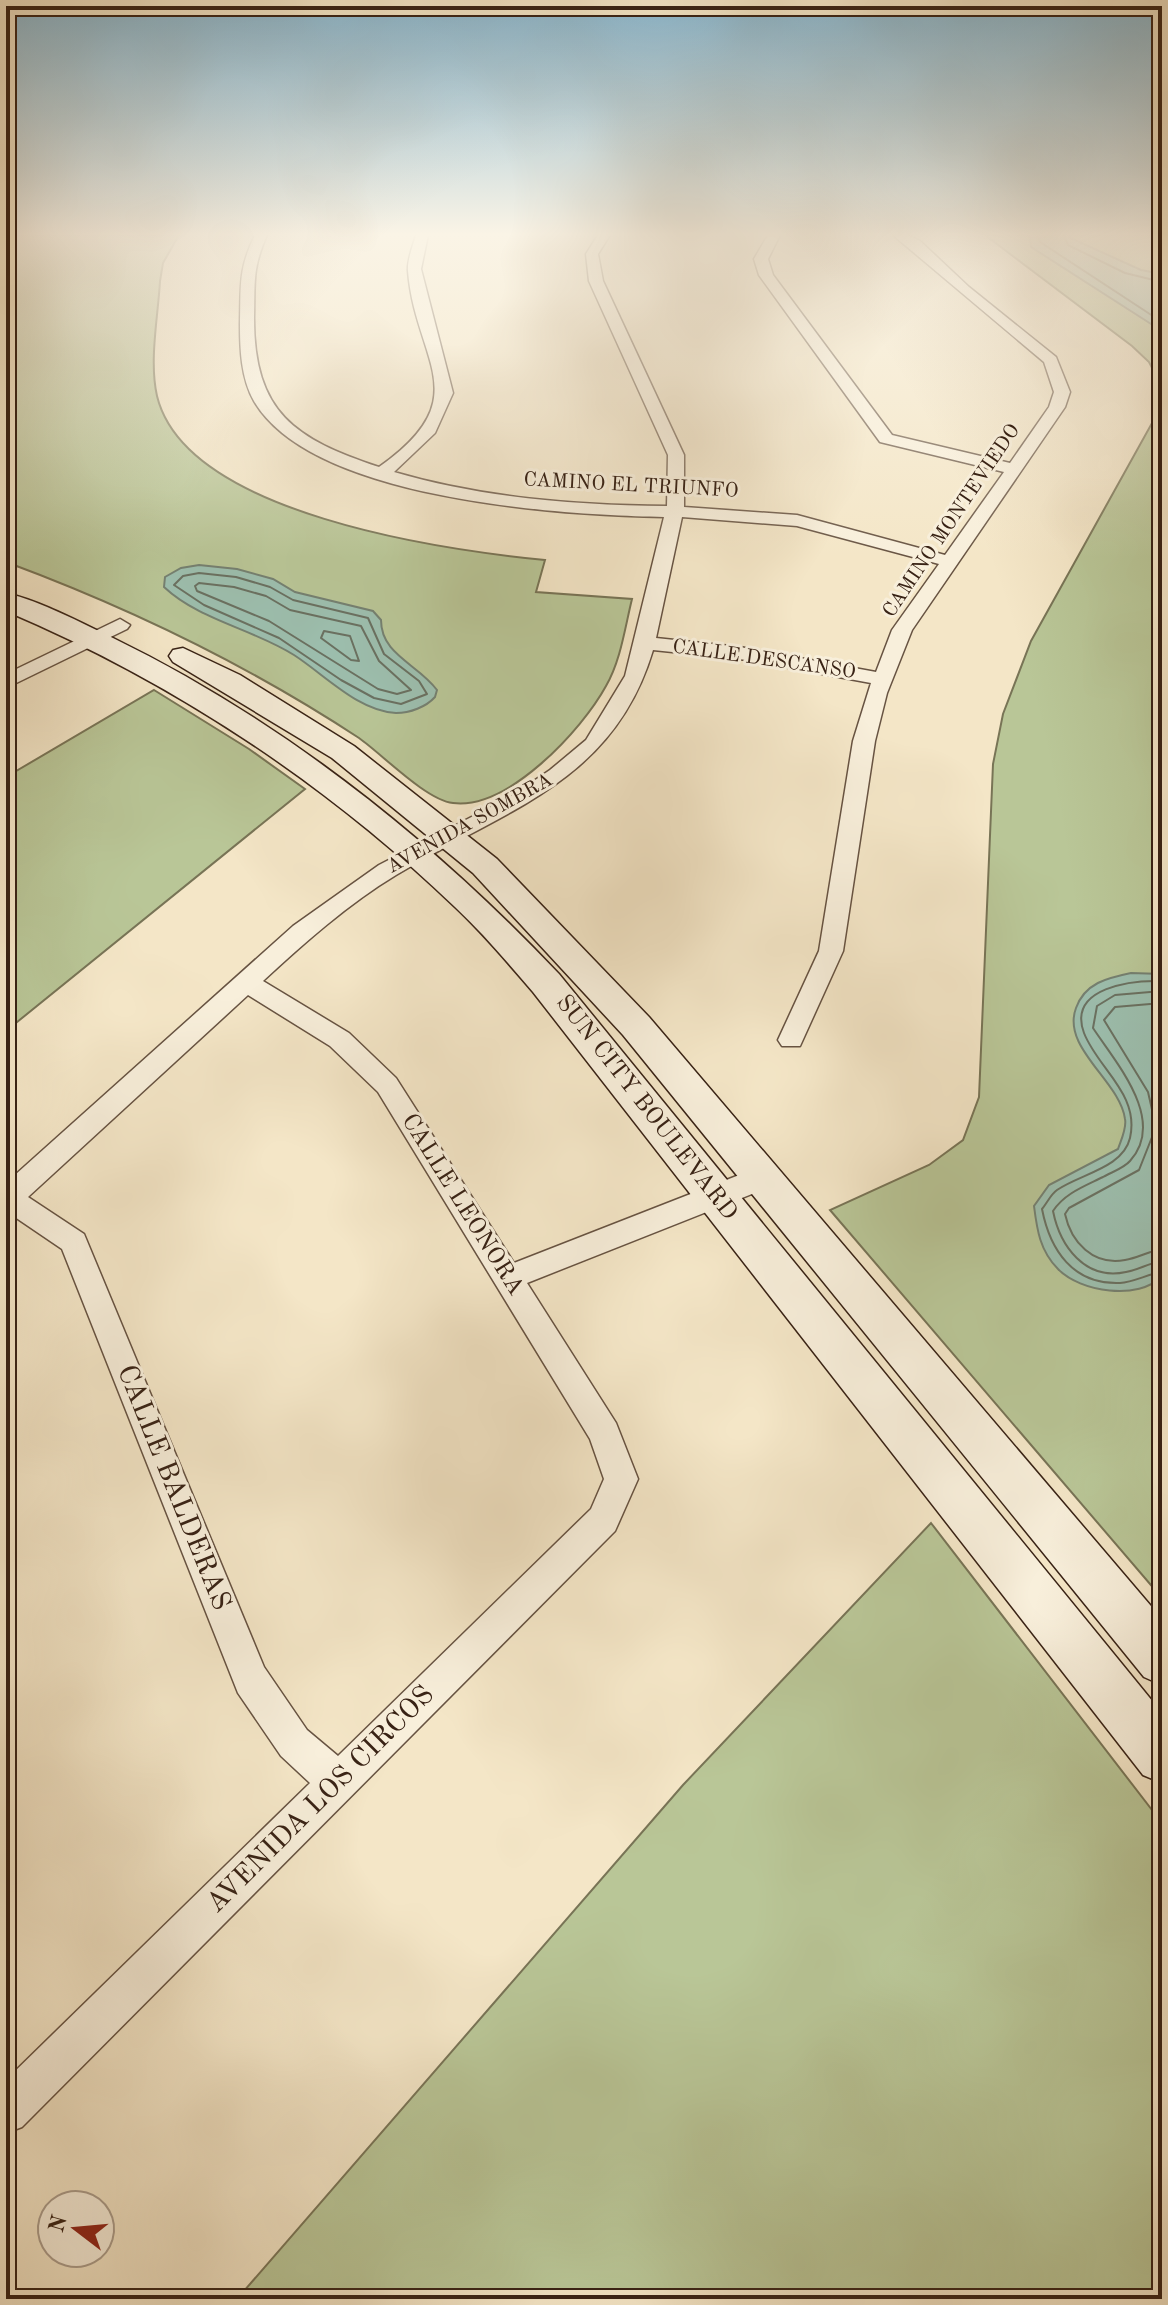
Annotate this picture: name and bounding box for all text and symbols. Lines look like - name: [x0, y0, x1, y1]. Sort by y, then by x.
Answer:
- street label: CAMINO MONTEVIEDO: [880, 421, 1024, 621]
- street label: CAMINO EL TRIUNFO: [523, 470, 739, 502]
- street label: CALLE DESCANSO: [671, 637, 857, 683]
- street label: AVENIDA SOMBRA: [384, 770, 556, 878]
- street label: SUN CITY BOULEVARD: [551, 991, 741, 1225]
- street label: CALLE LEONORA: [396, 1110, 528, 1300]
- street label: CALLE BALDERAS: [111, 1361, 235, 1615]
- street label: AVENIDA LOS CIRCOS: [202, 1681, 440, 1919]
- north arrow: [36, 2189, 116, 2269]
- text: N: [46, 2213, 72, 2235]

